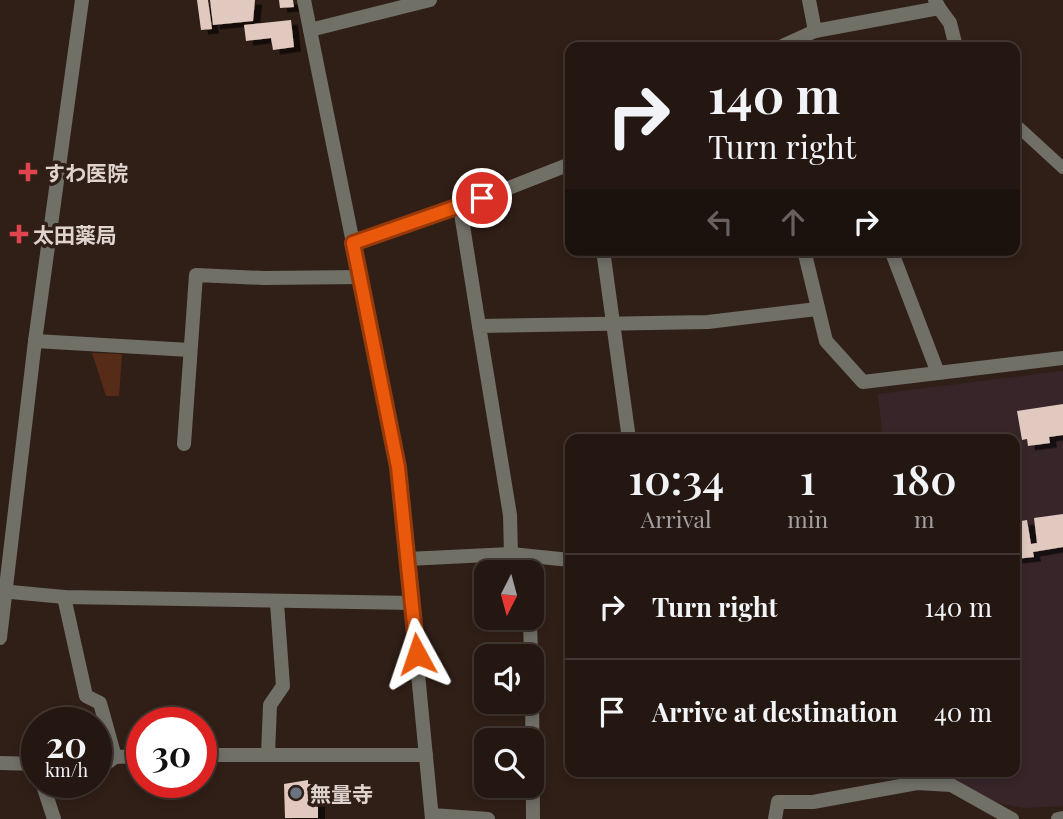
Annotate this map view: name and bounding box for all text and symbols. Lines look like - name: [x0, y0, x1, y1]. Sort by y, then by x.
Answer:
- text: 140 m: [708, 61, 840, 126]
- icon: right: [593, 70, 684, 161]
- text: Turn right: [708, 124, 856, 167]
- place label: すわ医院: [44, 158, 128, 186]
- marker: すわ医院: [18, 162, 38, 182]
- pin: [452, 168, 512, 228]
- icon: arrive: [463, 179, 501, 217]
- icon: left: [701, 203, 739, 241]
- icon: ahead: [774, 203, 812, 241]
- icon: right: [847, 203, 885, 241]
- place label: 太田薬局: [33, 220, 117, 248]
- marker: 太田薬局: [11, 226, 27, 242]
- text: 10:34: [628, 450, 724, 506]
- text: 1: [800, 450, 816, 506]
- text: 180: [891, 450, 957, 506]
- text: Arrival: [641, 503, 712, 534]
- text: min: [787, 503, 828, 534]
- text: m: [914, 503, 934, 534]
- north arrow: [474, 560, 544, 630]
- map controls: [474, 560, 544, 798]
- icon: right: [593, 588, 631, 626]
- text: Turn right: [652, 589, 778, 624]
- text: 140 m: [924, 589, 992, 624]
- position arrow: [380, 617, 454, 691]
- button: sound: [474, 644, 544, 714]
- icon: arrive: [593, 693, 631, 731]
- text: Arrive at destination: [652, 694, 898, 729]
- text: 40 m: [934, 694, 992, 729]
- speed limit sign: 30: [126, 707, 217, 798]
- text: 20: [46, 720, 87, 767]
- button: search: [474, 728, 544, 798]
- text: km/h: [45, 758, 88, 782]
- place label: 無量寺: [310, 779, 373, 807]
- marker: 無量寺: [288, 785, 304, 801]

